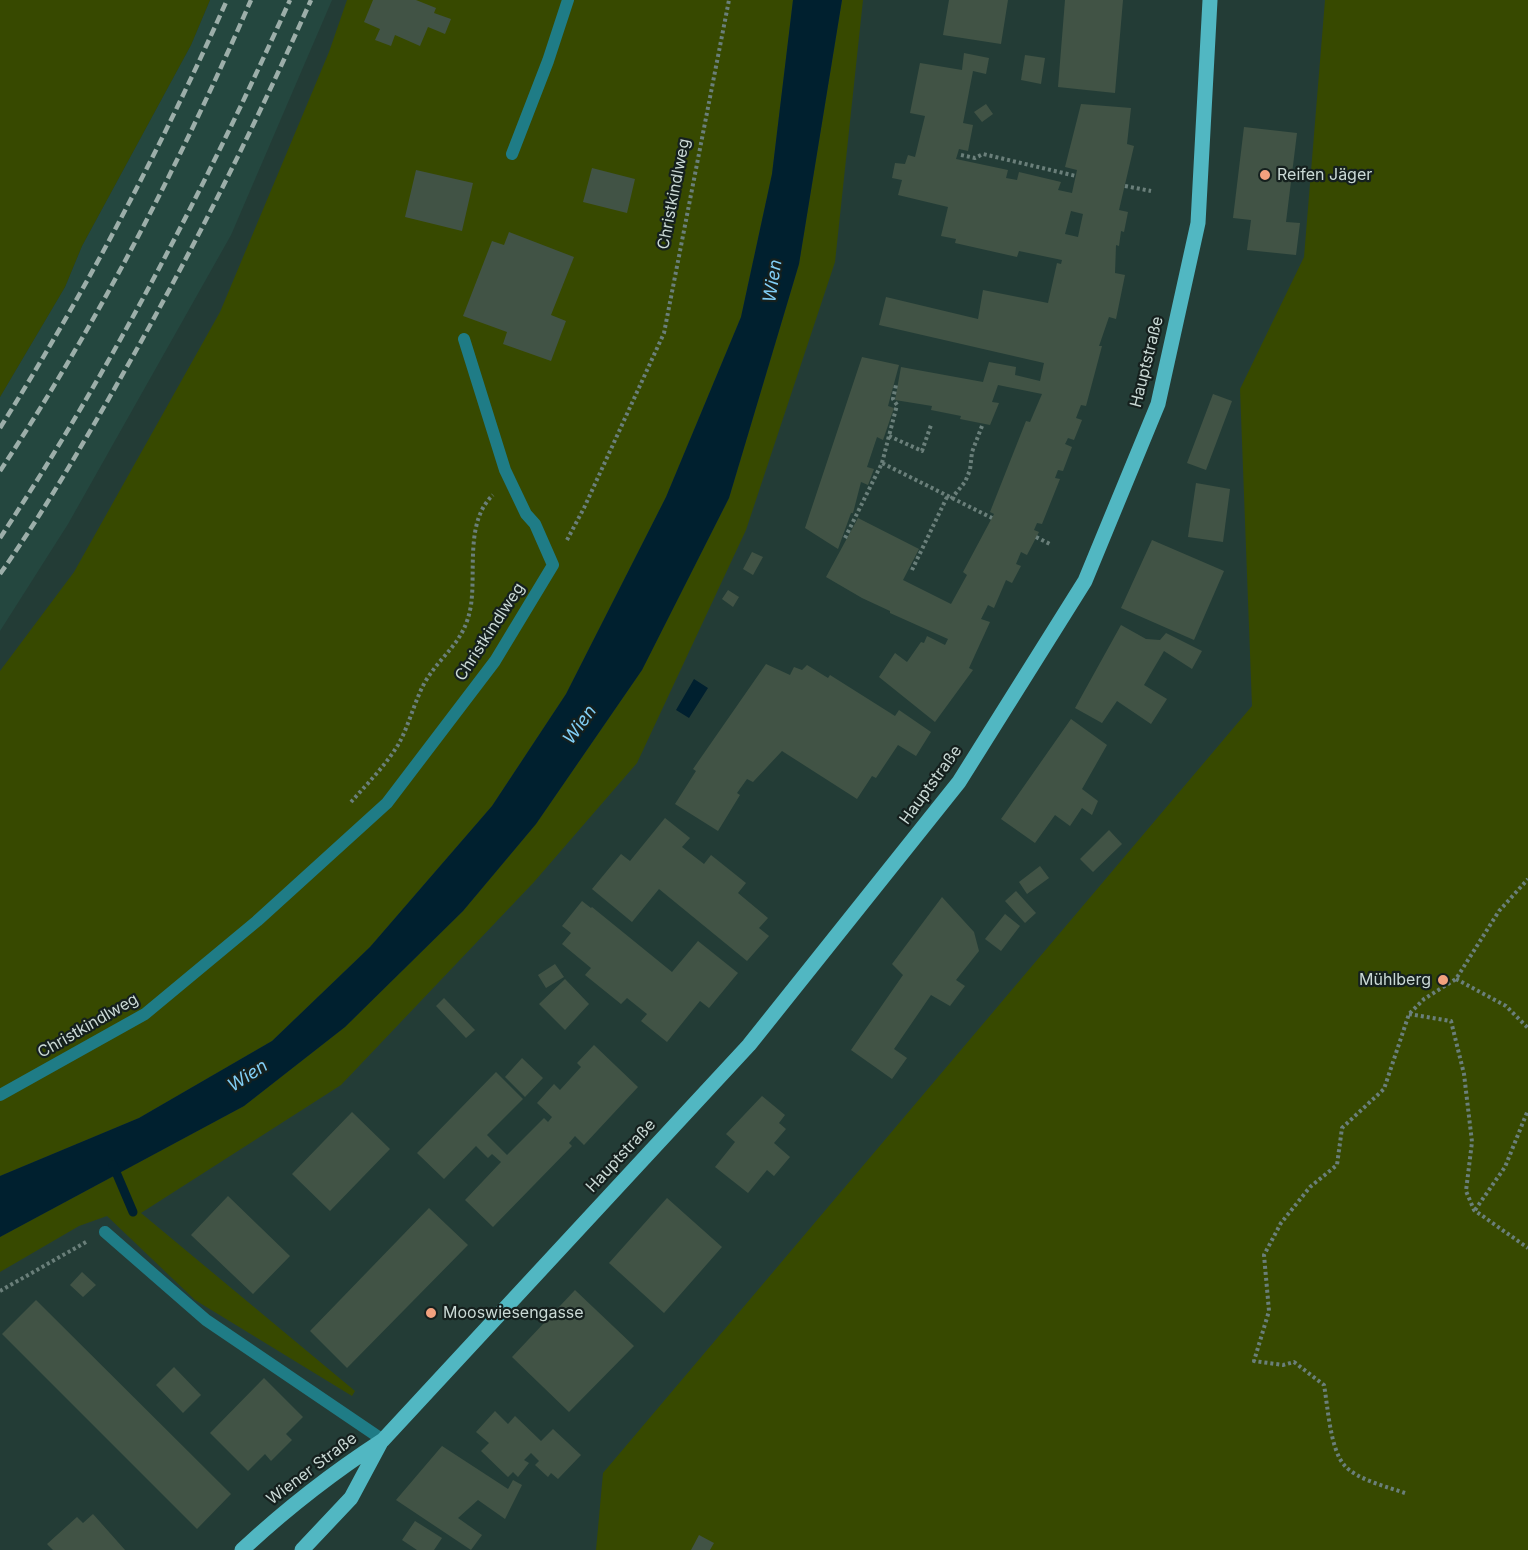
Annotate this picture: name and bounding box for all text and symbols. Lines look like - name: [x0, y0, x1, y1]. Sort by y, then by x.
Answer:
- street label: Christkindlweg: [654, 137, 694, 251]
- place label: Reifen Jäger: [1277, 165, 1372, 185]
- marker: Reifen Jäger: [1258, 168, 1272, 182]
- water label: Wien: [759, 258, 787, 304]
- street label: Hauptstraße: [1126, 315, 1168, 409]
- street label: Christkindlweg: [451, 580, 529, 684]
- water label: Wien: [559, 701, 601, 749]
- street label: Hauptstraße: [896, 742, 966, 828]
- place label: Mühlberg: [1359, 970, 1431, 990]
- marker: Mühlberg: [1436, 973, 1450, 987]
- street label: Christkindlweg: [34, 990, 142, 1062]
- water label: Wien: [224, 1055, 272, 1097]
- street label: Hauptstraße: [582, 1115, 660, 1197]
- place label: Mooswiesengasse: [443, 1303, 584, 1323]
- marker: Mooswiesengasse: [424, 1306, 438, 1320]
- street label: Wiener Straße: [263, 1429, 361, 1509]

